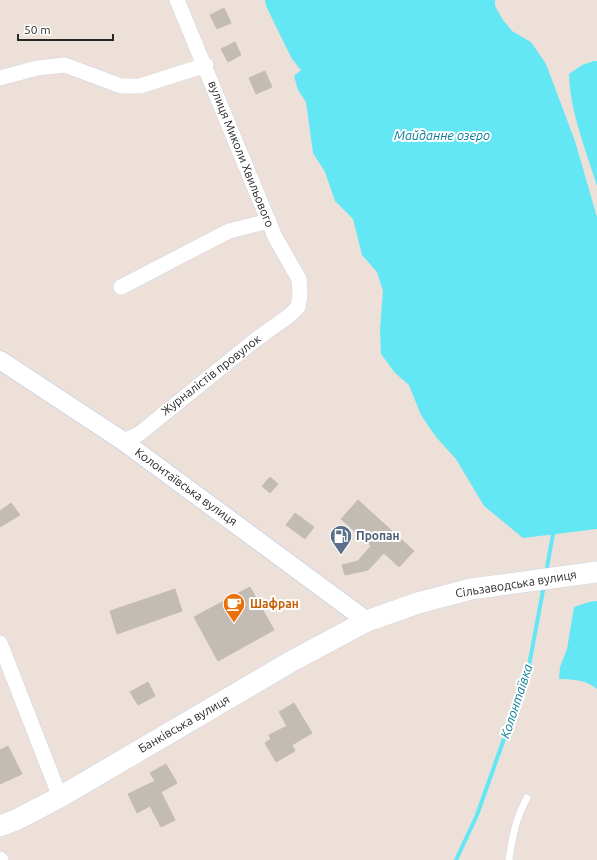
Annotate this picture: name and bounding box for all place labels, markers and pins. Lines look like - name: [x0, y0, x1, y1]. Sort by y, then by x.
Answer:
- fuel station icon: Пропан: [328, 523, 354, 556]
- place label: Пропан: [356, 529, 400, 542]
- cafe icon: Шафран: [221, 591, 247, 624]
- place label: Шафран: [250, 597, 299, 610]

